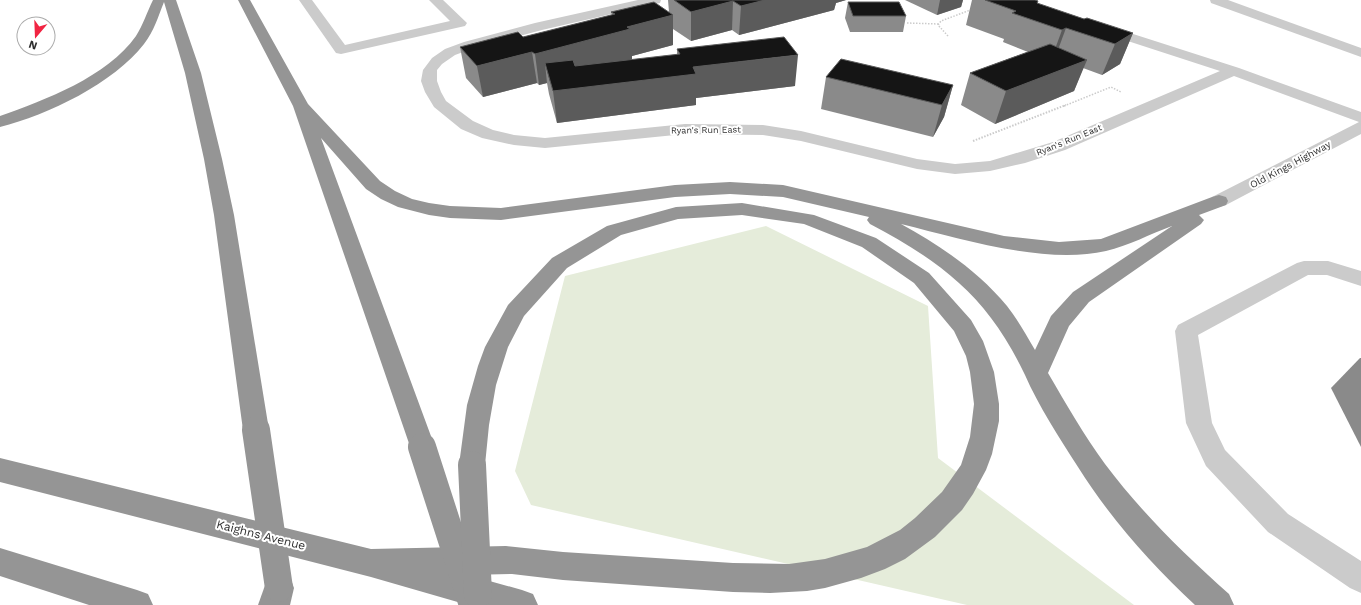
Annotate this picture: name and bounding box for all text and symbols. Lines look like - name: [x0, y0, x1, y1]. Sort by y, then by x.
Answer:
- north arrow: [16, 16, 56, 56]
- text: N: [27, 38, 39, 52]
- street label: Ryan's Run East: [1035, 122, 1103, 158]
- street label: Ryan's Run East: [671, 124, 741, 136]
- street label: Old Kings Highway: [1248, 138, 1333, 190]
- street label: Kaighns Avenue: [215, 517, 307, 553]

